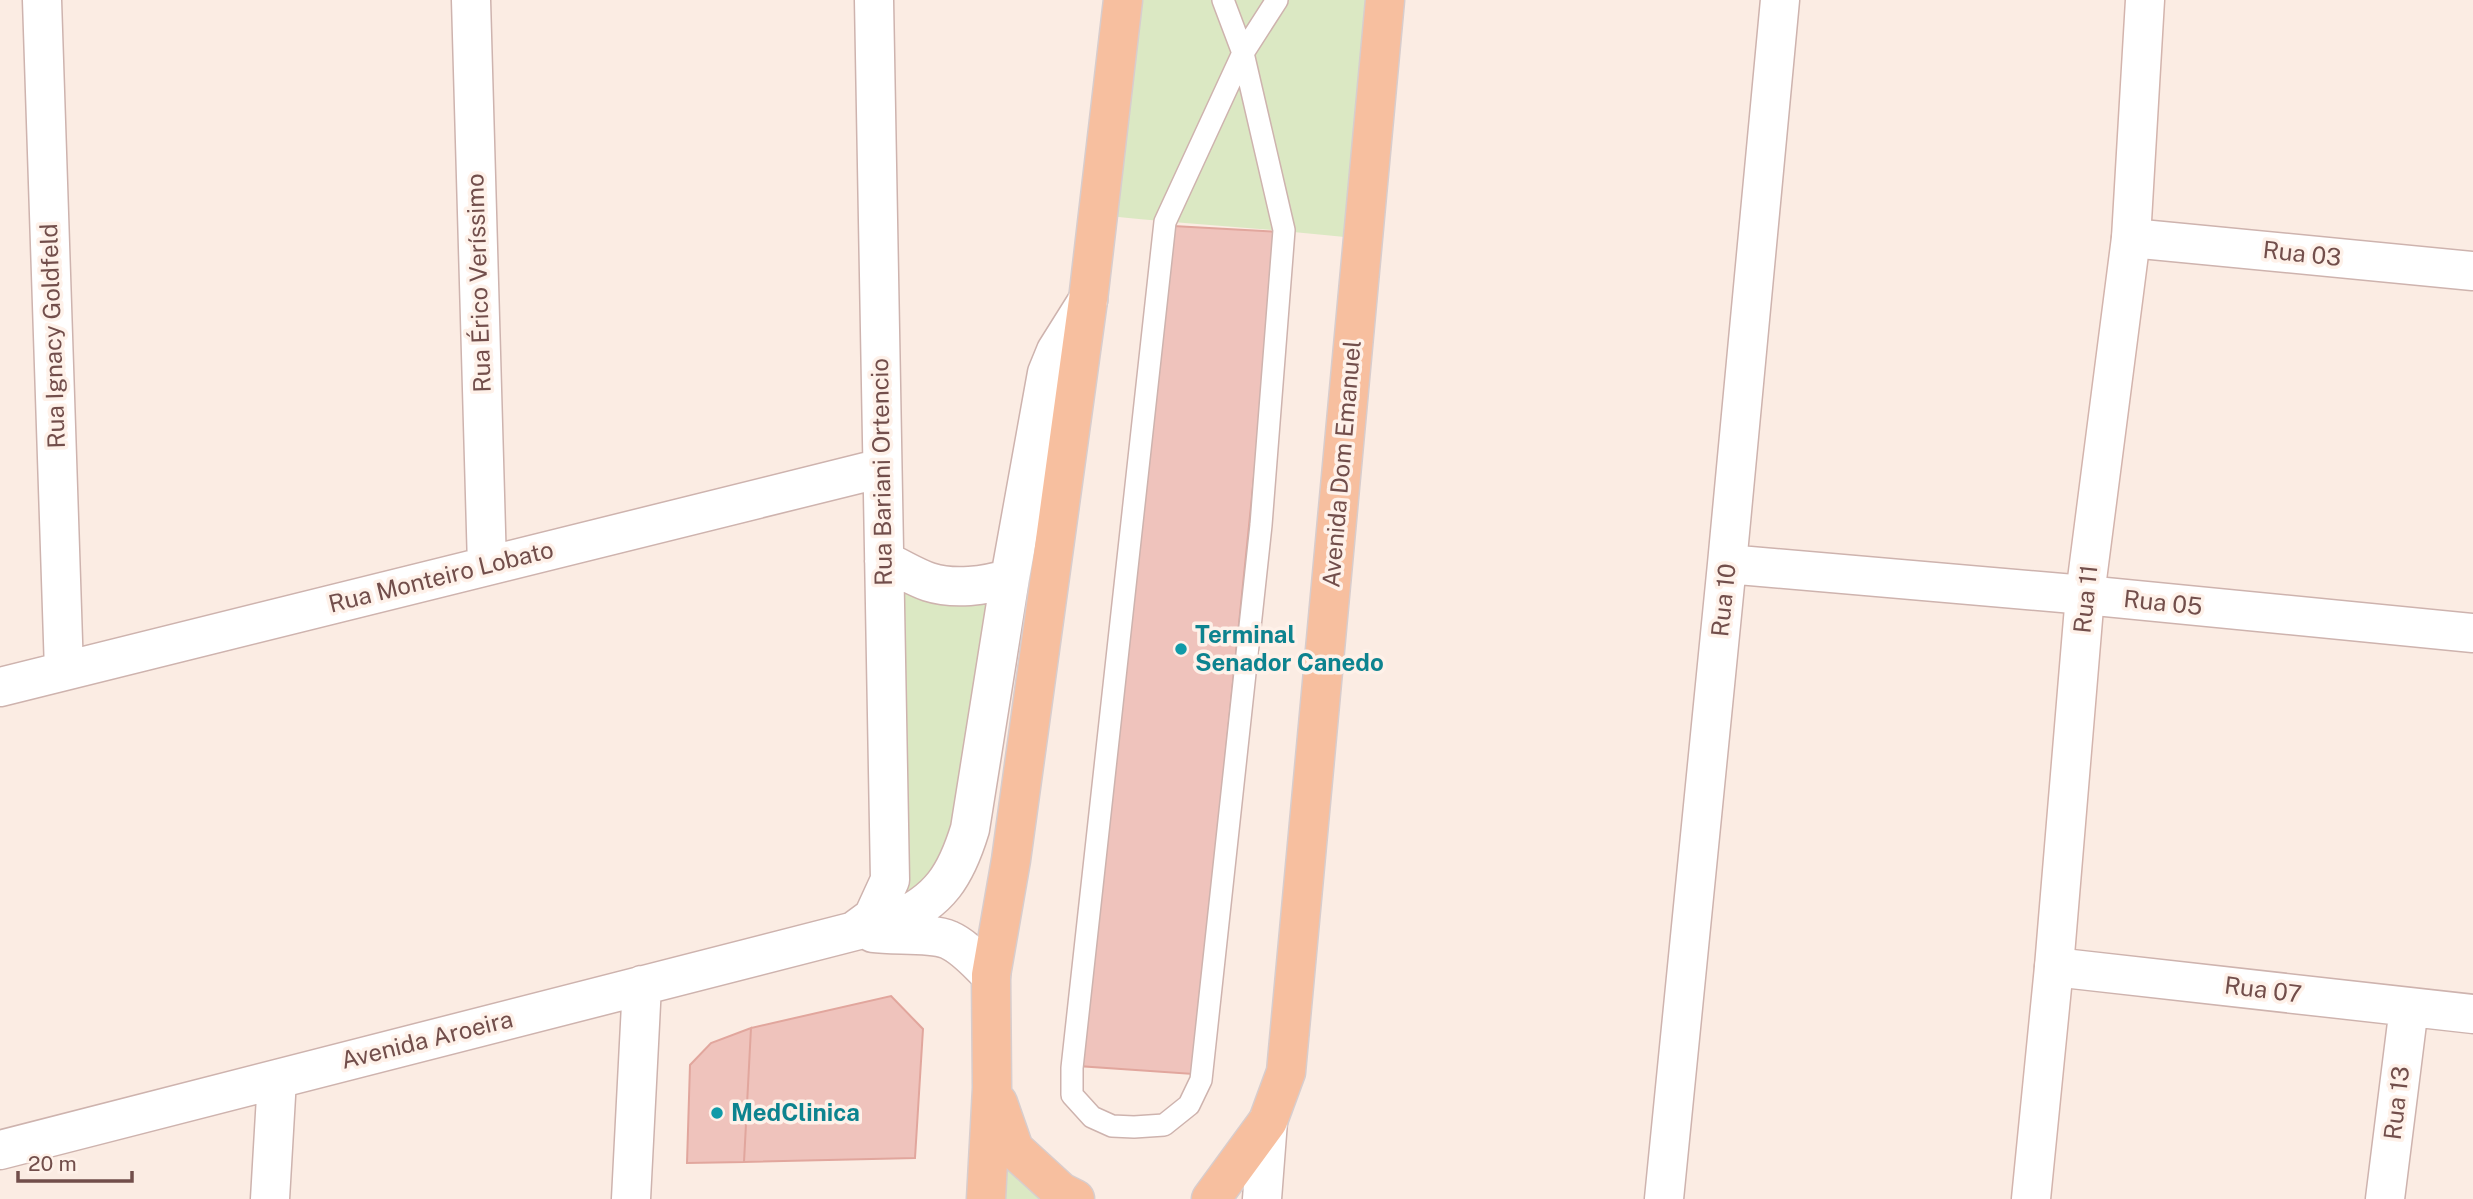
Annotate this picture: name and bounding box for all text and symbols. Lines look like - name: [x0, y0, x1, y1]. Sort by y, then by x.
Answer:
- street label: Rua Érico Veríssimo: [460, 173, 496, 393]
- street label: Rua Ignacy Goldfeld: [34, 223, 70, 449]
- street label: Rua 03: [2261, 235, 2343, 271]
- street label: Avenida Dom Emanuel: [1316, 339, 1366, 589]
- street label: Rua Bariani Ortencio: [865, 358, 897, 586]
- street label: Rua Monteiro Lobato: [325, 535, 556, 618]
- street label: Rua 10: [1705, 562, 1741, 638]
- street label: Rua 11: [2067, 563, 2103, 634]
- street label: Rua 05: [2122, 584, 2204, 620]
- place label: Terminal Senador Canedo: [1195, 620, 1384, 676]
- marker: Terminal Senador Canedo: [1173, 641, 1189, 657]
- street label: Rua 07: [2223, 970, 2303, 1008]
- street label: Avenida Aroeira: [338, 1004, 516, 1074]
- street label: Rua 13: [2378, 1064, 2414, 1141]
- place label: MedClinica: [731, 1098, 860, 1126]
- marker: MedClinica: [709, 1105, 725, 1121]
- scale bar: [18, 1140, 131, 1184]
- text: 20 m: [28, 1151, 77, 1176]

